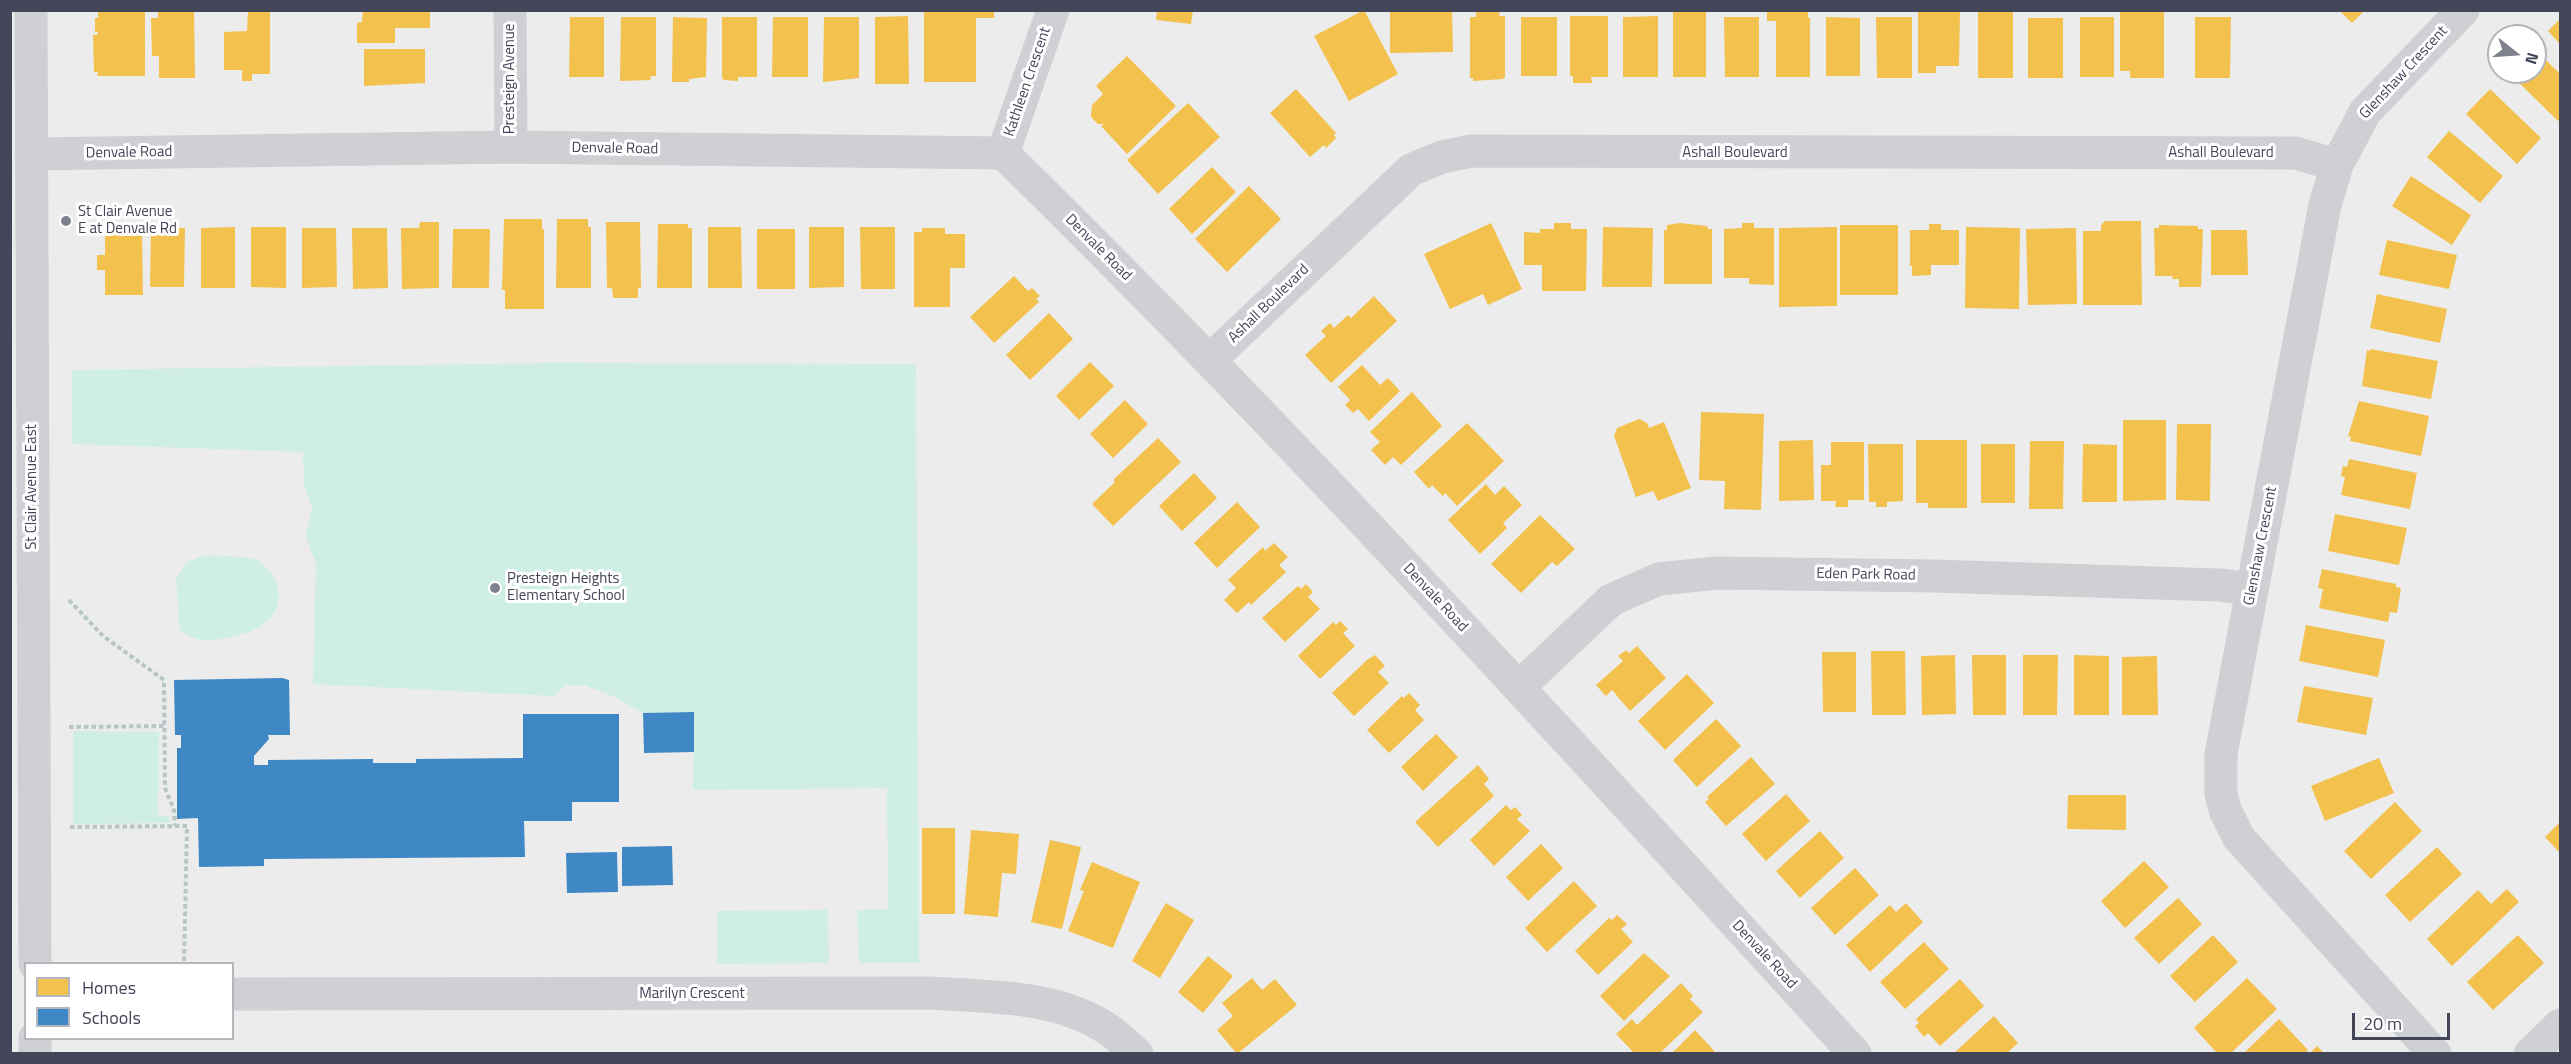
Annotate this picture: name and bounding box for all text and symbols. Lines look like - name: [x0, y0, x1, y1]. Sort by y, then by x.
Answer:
- street label: Glenshaw Crescent: [2356, 23, 2452, 123]
- street label: Presteign Avenue: [501, 24, 519, 134]
- north arrow: [2487, 24, 2547, 84]
- street label: Kathleen Crescent: [1001, 25, 1055, 139]
- text: N: [2519, 50, 2545, 67]
- street label: Denvale Road: [572, 139, 658, 159]
- street label: Denvale Road: [86, 143, 172, 163]
- street label: Ashall Boulevard: [1682, 144, 1788, 162]
- street label: Ashall Boulevard: [2168, 144, 2274, 162]
- place label: St Clair Avenue E at Denvale Rd: [78, 203, 177, 238]
- street label: Denvale Road: [1061, 211, 1135, 285]
- marker: St Clair Avenue E at Denvale Rd: [59, 214, 73, 228]
- street label: Ashall Boulevard: [1225, 261, 1313, 347]
- street label: St Clair Avenue East: [23, 424, 41, 550]
- street label: Glenshaw Crescent: [2241, 485, 2281, 607]
- street label: Denvale Road: [1399, 560, 1471, 636]
- street label: Eden Park Road: [1816, 565, 1916, 585]
- place label: Presteign Heights Elementary School: [507, 570, 625, 605]
- marker: Presteign Heights Elementary School: [488, 581, 502, 595]
- street label: Denvale Road: [1728, 917, 1800, 993]
- legend: [24, 962, 234, 1040]
- text: Homes: [82, 974, 136, 1001]
- street label: Marilyn Crescent: [639, 985, 745, 1003]
- scale bar: [2355, 1001, 2452, 1039]
- text: Schools: [82, 1004, 141, 1031]
- text: 20 m: [2363, 1010, 2402, 1037]

